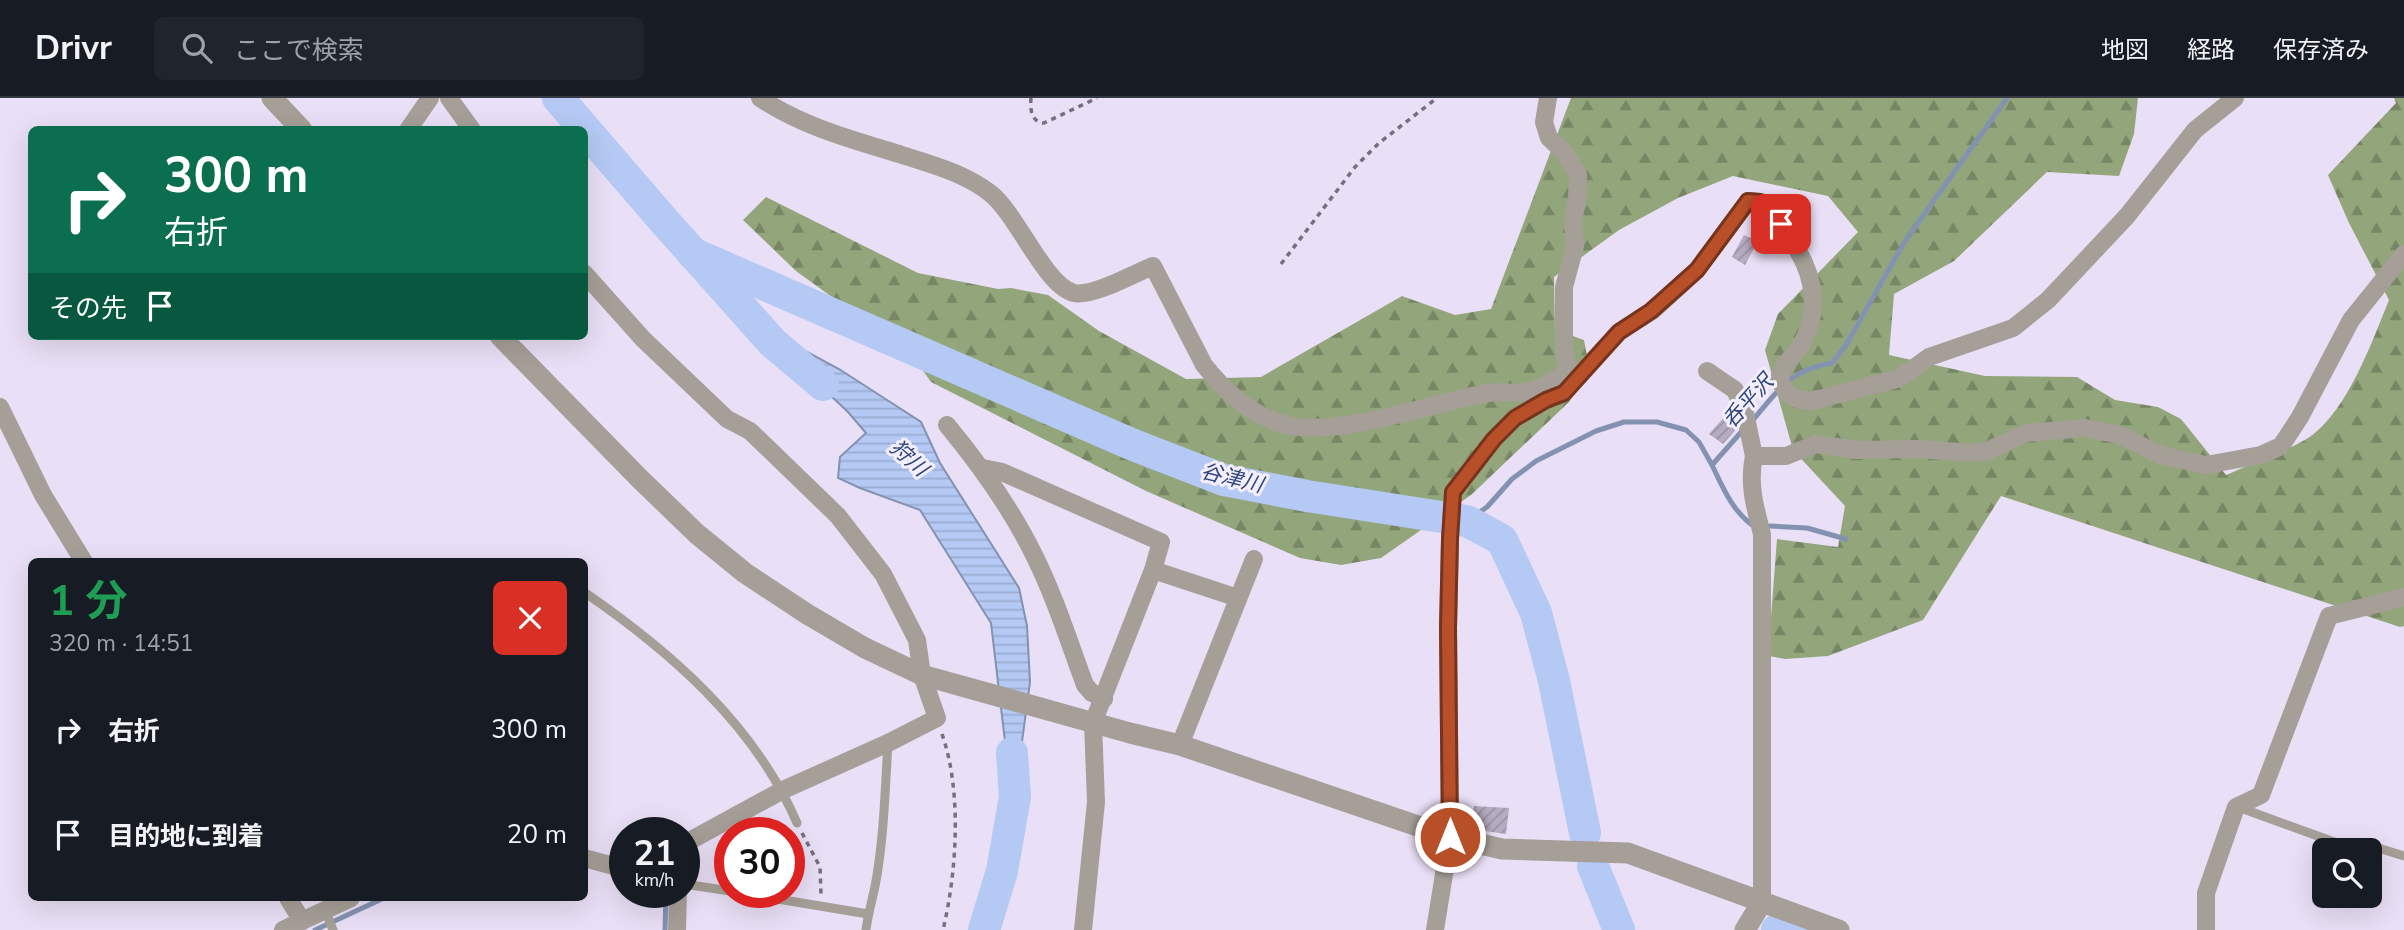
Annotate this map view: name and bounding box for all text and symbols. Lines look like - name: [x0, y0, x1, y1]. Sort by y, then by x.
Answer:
- search box: [154, 17, 644, 80]
- text: Drivr: [35, 26, 112, 71]
- icon: search: [178, 29, 216, 67]
- text: ここで検索: [234, 33, 364, 68]
- text: 地図: [2101, 34, 2149, 66]
- text: 経路: [2187, 34, 2235, 66]
- text: 保存済み: [2273, 34, 2369, 66]
- text: 300 m: [164, 142, 308, 209]
- icon: right: [49, 154, 140, 245]
- pin: [1751, 194, 1811, 254]
- icon: arrive: [1762, 205, 1800, 243]
- text: 右折: [164, 211, 228, 254]
- icon: arrive: [141, 287, 179, 325]
- text: その先: [49, 291, 127, 326]
- water label: 呑平沢: [1717, 366, 1781, 434]
- water label: 狩川: [884, 434, 935, 484]
- water label: 谷津川: [1198, 457, 1268, 500]
- text: 1 分: [49, 573, 128, 630]
- button: close: [493, 581, 567, 655]
- text: 320 m · 14:51: [49, 628, 194, 659]
- icon: right: [49, 711, 87, 749]
- text: 300 m: [491, 712, 567, 747]
- text: 右折: [108, 714, 160, 749]
- position arrow: [1413, 800, 1487, 874]
- icon: arrive: [49, 816, 87, 854]
- text: 20 m: [507, 817, 567, 852]
- speed limit sign: 30: [714, 817, 805, 908]
- text: 目的地に到着: [108, 819, 264, 854]
- text: 21: [633, 830, 676, 877]
- map controls: [2312, 838, 2382, 908]
- button: search: [2312, 838, 2382, 908]
- text: km/h: [635, 868, 674, 892]

